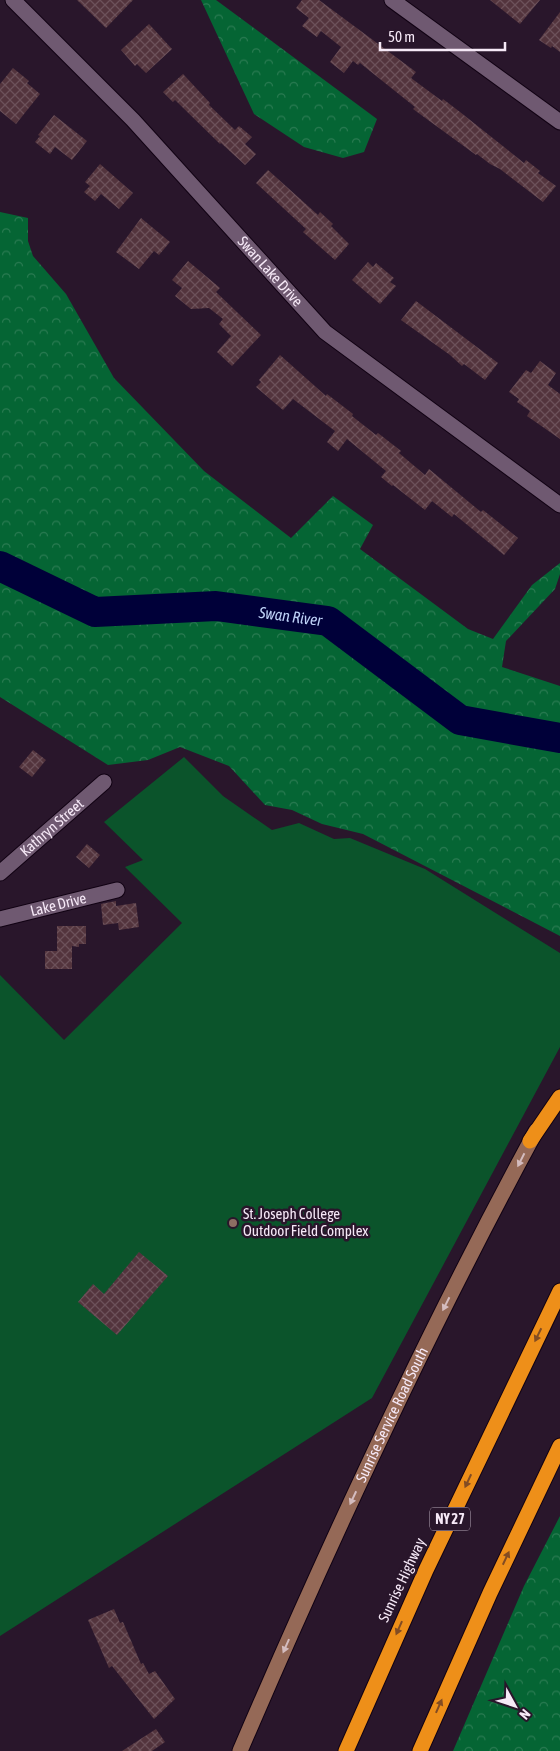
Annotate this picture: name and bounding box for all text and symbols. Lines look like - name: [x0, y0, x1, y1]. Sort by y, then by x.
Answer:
- scale bar: [380, 20, 505, 52]
- text: 50 m: [388, 28, 415, 45]
- street label: Swan Lake Drive: [235, 233, 307, 310]
- water label: Swan River: [257, 603, 325, 629]
- street label: Kathryn Street: [16, 795, 87, 859]
- street label: Lake Drive: [28, 889, 88, 919]
- one-way arrow: [517, 1153, 525, 1167]
- place label: St. Joseph College Outdoor Field Complex: [243, 1205, 368, 1239]
- marker: St. Joseph College Outdoor Field Complex: [227, 1217, 239, 1229]
- one-way arrow: [442, 1297, 450, 1312]
- one-way arrow: [534, 1327, 542, 1342]
- street label: Sunrise Service Road South: [352, 1344, 431, 1485]
- one-way arrow: [464, 1474, 472, 1488]
- one-way arrow: [349, 1491, 357, 1505]
- road number: NY 27: [430, 1508, 470, 1530]
- street label: Sunrise Highway: [375, 1535, 428, 1624]
- one-way arrow: [502, 1551, 511, 1566]
- one-way arrow: [395, 1621, 403, 1635]
- one-way arrow: [282, 1639, 290, 1653]
- north arrow: [490, 1681, 540, 1731]
- one-way arrow: [436, 1699, 444, 1713]
- text: N: [516, 1706, 534, 1723]

